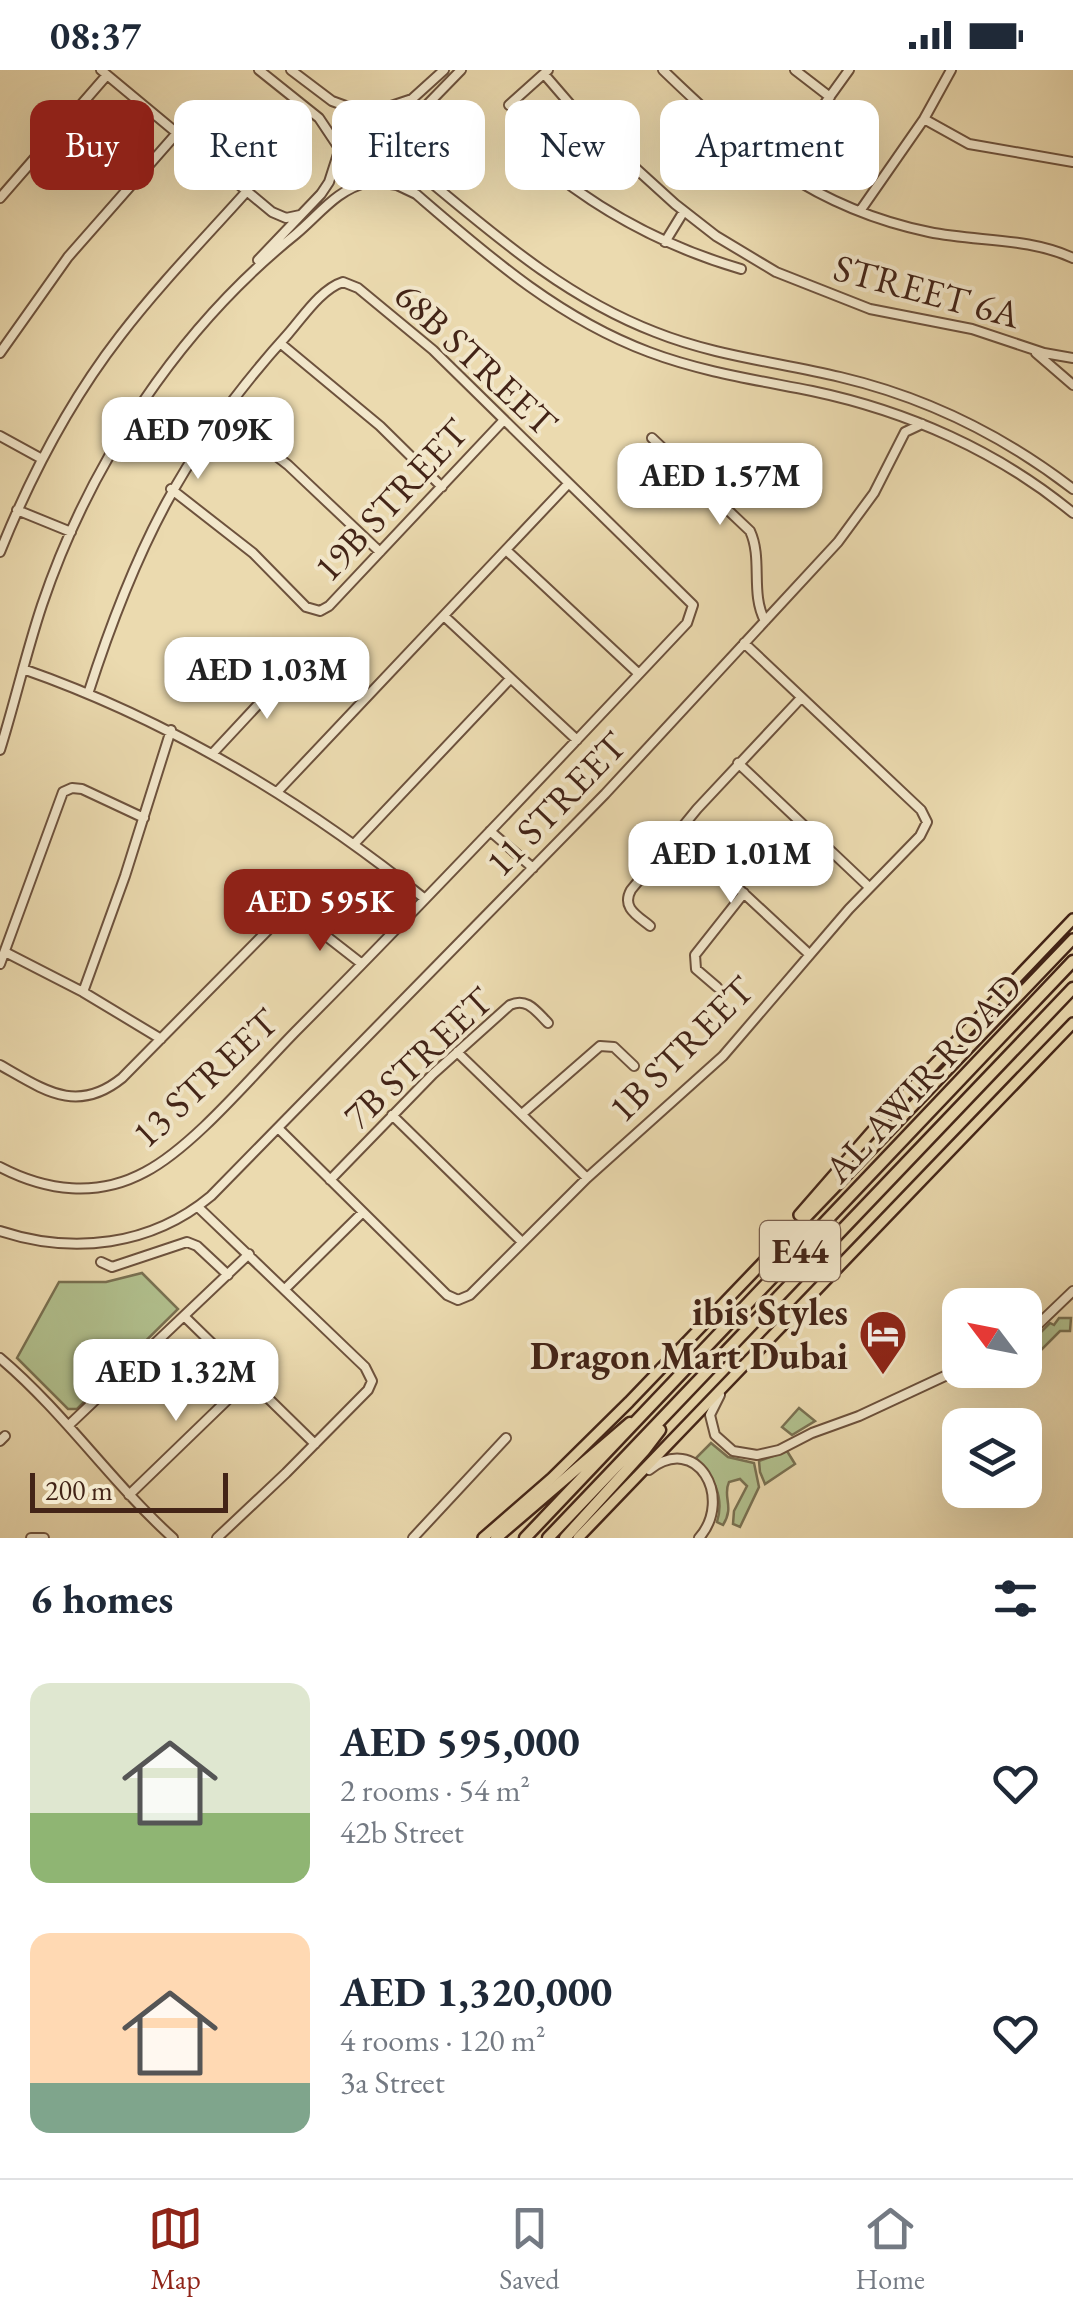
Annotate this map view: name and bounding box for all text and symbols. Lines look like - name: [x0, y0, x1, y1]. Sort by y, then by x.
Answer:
- text: 08:37: [50, 11, 141, 60]
- chip: Buy: [30, 100, 154, 190]
- chip: Rent: [174, 100, 312, 190]
- chip: Filters: [332, 100, 485, 190]
- chip: New: [505, 100, 640, 190]
- chip: Apartment: [660, 100, 879, 190]
- street label: STREET 6A: [829, 242, 1026, 339]
- street label: 68B STREET: [385, 271, 568, 447]
- pin: AED 709K: [95, 397, 301, 482]
- text: AED 709K: [124, 408, 272, 450]
- street label: 19B STREET: [303, 408, 479, 591]
- pin: AED 1.57M: [606, 443, 834, 528]
- text: AED 1.57M: [639, 454, 801, 496]
- pin: AED 1.03M: [153, 637, 381, 722]
- text: AED 1.03M: [186, 648, 348, 690]
- street label: 11 STREET: [475, 721, 637, 886]
- pin: AED 1.01M: [617, 821, 845, 906]
- text: AED 1.01M: [650, 832, 812, 874]
- pin: AED 595K: [217, 869, 423, 954]
- text: AED 595K: [246, 880, 394, 922]
- street label: AL AWIR ROAD: [812, 962, 1032, 1194]
- street label: 1B STREET: [597, 965, 764, 1132]
- street label: 7B STREET: [333, 976, 503, 1139]
- street label: 13 STREET: [121, 997, 289, 1158]
- road number: E44: [760, 1221, 840, 1281]
- place label: ibis Styles Dragon Mart Dubai: [530, 1287, 848, 1380]
- north arrow: [942, 1288, 1042, 1388]
- map controls: [942, 1288, 1042, 1508]
- hotel icon: ibis Styles Dragon Mart Dubai: [857, 1308, 909, 1376]
- pin: AED 1.32M: [62, 1339, 290, 1424]
- text: AED 1.32M: [95, 1350, 257, 1392]
- button: layers: [942, 1408, 1042, 1508]
- scale bar: [30, 1468, 228, 1512]
- text: 200 m: [45, 1472, 113, 1508]
- text: 6 homes: [30, 1571, 173, 1626]
- icon: filters: [988, 1571, 1043, 1626]
- text: AED 595,000: [340, 1714, 580, 1769]
- icon: home: [110, 1723, 230, 1843]
- icon: heart: [988, 1756, 1043, 1811]
- text: 2 rooms · 54 m²: [340, 1769, 530, 1811]
- text: 42b Street: [340, 1811, 464, 1853]
- text: AED 1,320,000: [340, 1964, 612, 2019]
- icon: home: [110, 1973, 230, 2093]
- icon: heart: [988, 2006, 1043, 2061]
- text: 4 rooms · 120 m²: [340, 2019, 546, 2061]
- text: 3a Street: [340, 2061, 445, 2103]
- tab: Map: [148, 2201, 203, 2297]
- tab: Saved: [499, 2201, 559, 2297]
- tab: Home: [856, 2201, 925, 2297]

